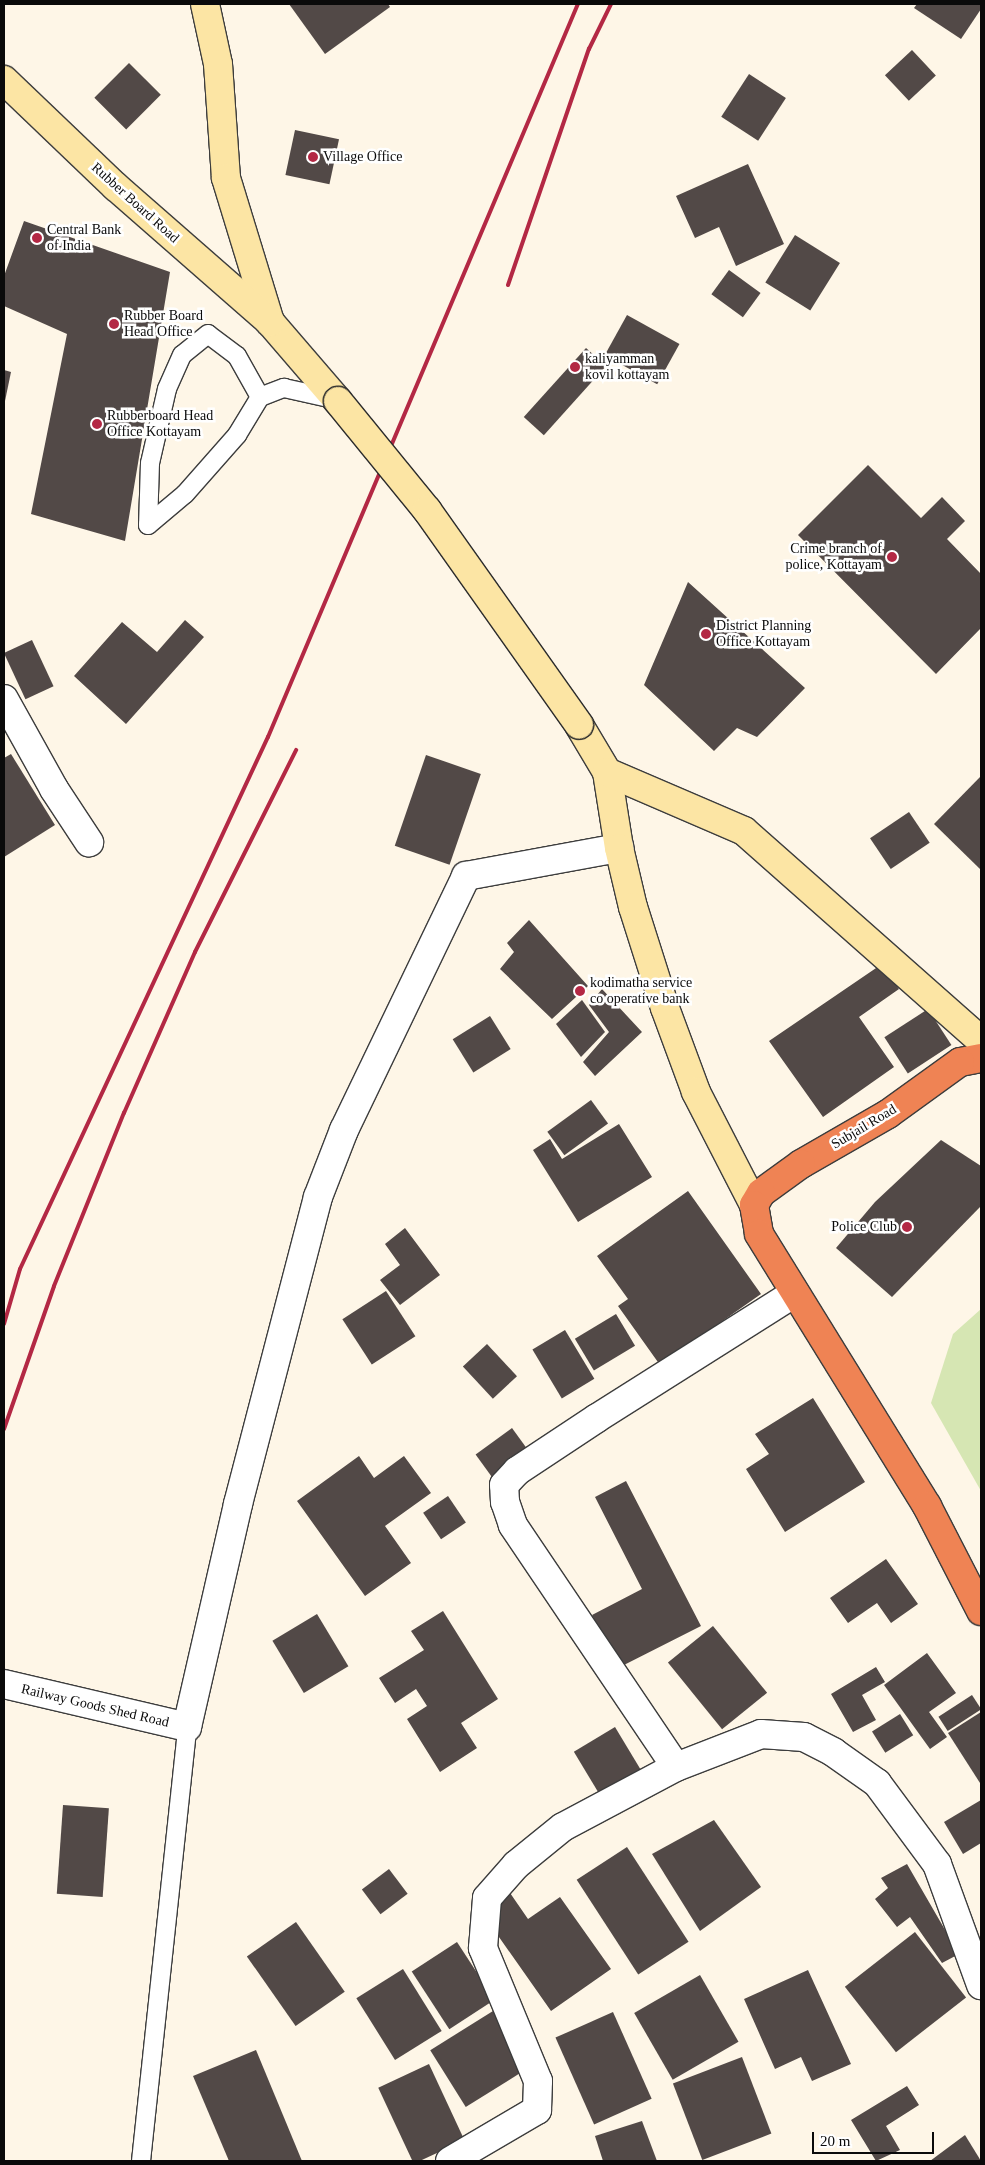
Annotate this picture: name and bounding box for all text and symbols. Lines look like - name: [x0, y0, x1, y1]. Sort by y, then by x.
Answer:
- place label: Village Office: [323, 149, 402, 165]
- marker: Village Office: [307, 151, 319, 163]
- street label: Rubber Board Road: [88, 159, 182, 247]
- place label: Central Bank of India: [47, 222, 121, 254]
- marker: Central Bank of India: [31, 232, 43, 244]
- place label: Rubber Board Head Office: [124, 308, 203, 341]
- marker: Rubber Board Head Office: [108, 318, 120, 330]
- place label: kaliyamman kovil kottayam: [585, 351, 669, 384]
- marker: kaliyamman kovil kottayam: [569, 361, 581, 373]
- place label: Rubberboard Head Office Kottayam: [107, 408, 213, 441]
- marker: Rubberboard Head Office Kottayam: [91, 418, 103, 430]
- place label: Crime branch of police, Kottayam: [786, 541, 882, 574]
- marker: Crime branch of police, Kottayam: [886, 551, 898, 563]
- place label: District Planning Office Kottayam: [716, 618, 811, 650]
- marker: District Planning Office Kottayam: [700, 628, 712, 640]
- place label: kodimatha service co operative bank: [590, 975, 692, 1008]
- marker: kodimatha service co operative bank: [574, 985, 586, 997]
- street label: Subjail Road: [829, 1101, 899, 1153]
- place label: Police Club: [831, 1219, 897, 1235]
- marker: Police Club: [901, 1221, 913, 1233]
- street label: Railway Goods Shed Road: [19, 1681, 171, 1731]
- scale bar: [815, 2122, 938, 2154]
- text: 20 m: [820, 2133, 850, 2149]

